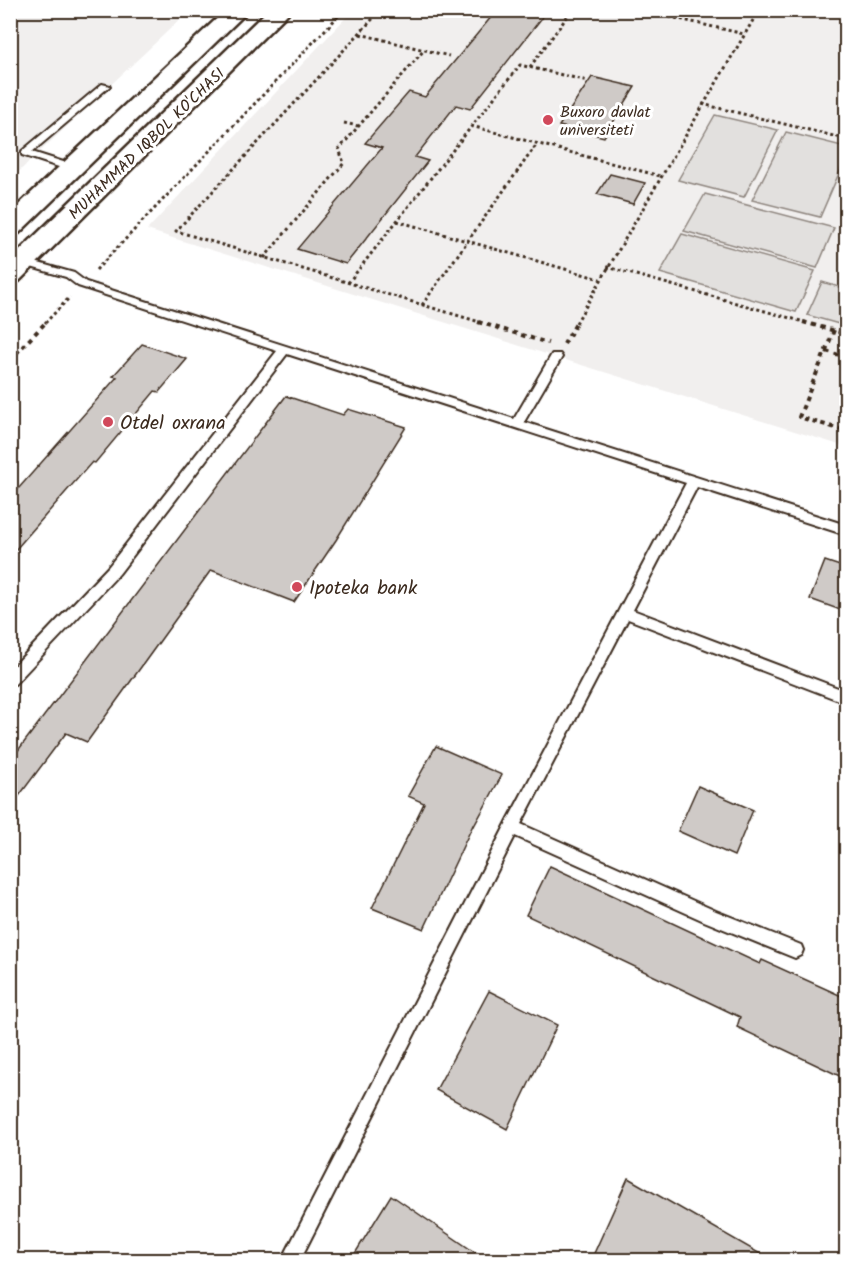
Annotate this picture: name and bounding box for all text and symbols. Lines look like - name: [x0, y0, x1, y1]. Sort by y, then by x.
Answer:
- street label: MUHAMMAD IQBOL KO'CHASI: [63, 62, 231, 226]
- place label: Buxoro davlat universiteti: [560, 100, 652, 143]
- marker: Buxoro davlat universiteti: [541, 113, 555, 127]
- place label: Otdel oxrana: [120, 408, 226, 440]
- marker: Otdel oxrana: [101, 415, 115, 429]
- place label: Ipoteka bank: [309, 573, 418, 605]
- marker: Ipoteka bank: [290, 580, 304, 594]

